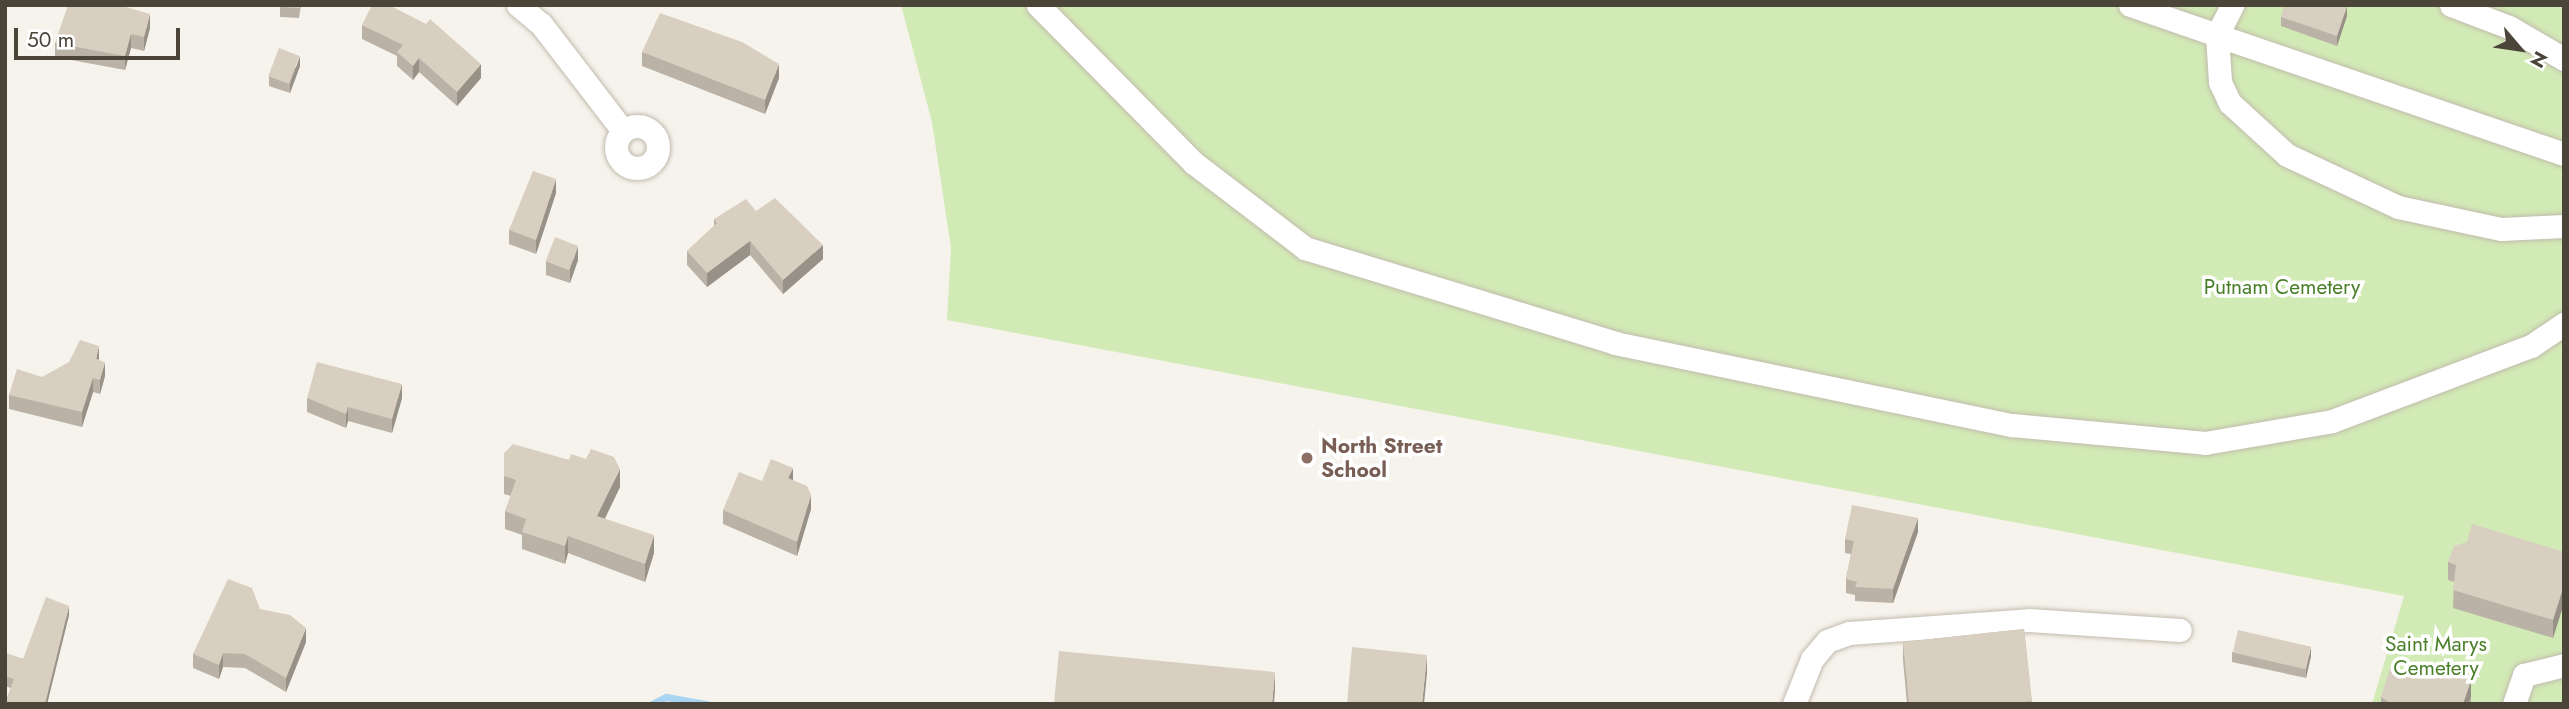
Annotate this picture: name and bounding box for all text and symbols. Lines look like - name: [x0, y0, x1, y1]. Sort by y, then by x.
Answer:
- scale bar: [18, 14, 184, 58]
- north arrow: [2485, 14, 2555, 84]
- text: 50 m: [27, 25, 74, 55]
- text: N: [2523, 46, 2554, 73]
- park label: Putnam Cemetery: [2204, 274, 2360, 300]
- place label: North Street School: [1321, 433, 1442, 483]
- marker: North Street School: [1299, 450, 1315, 466]
- park label: Saint Marys Cemetery: [2385, 631, 2487, 681]

